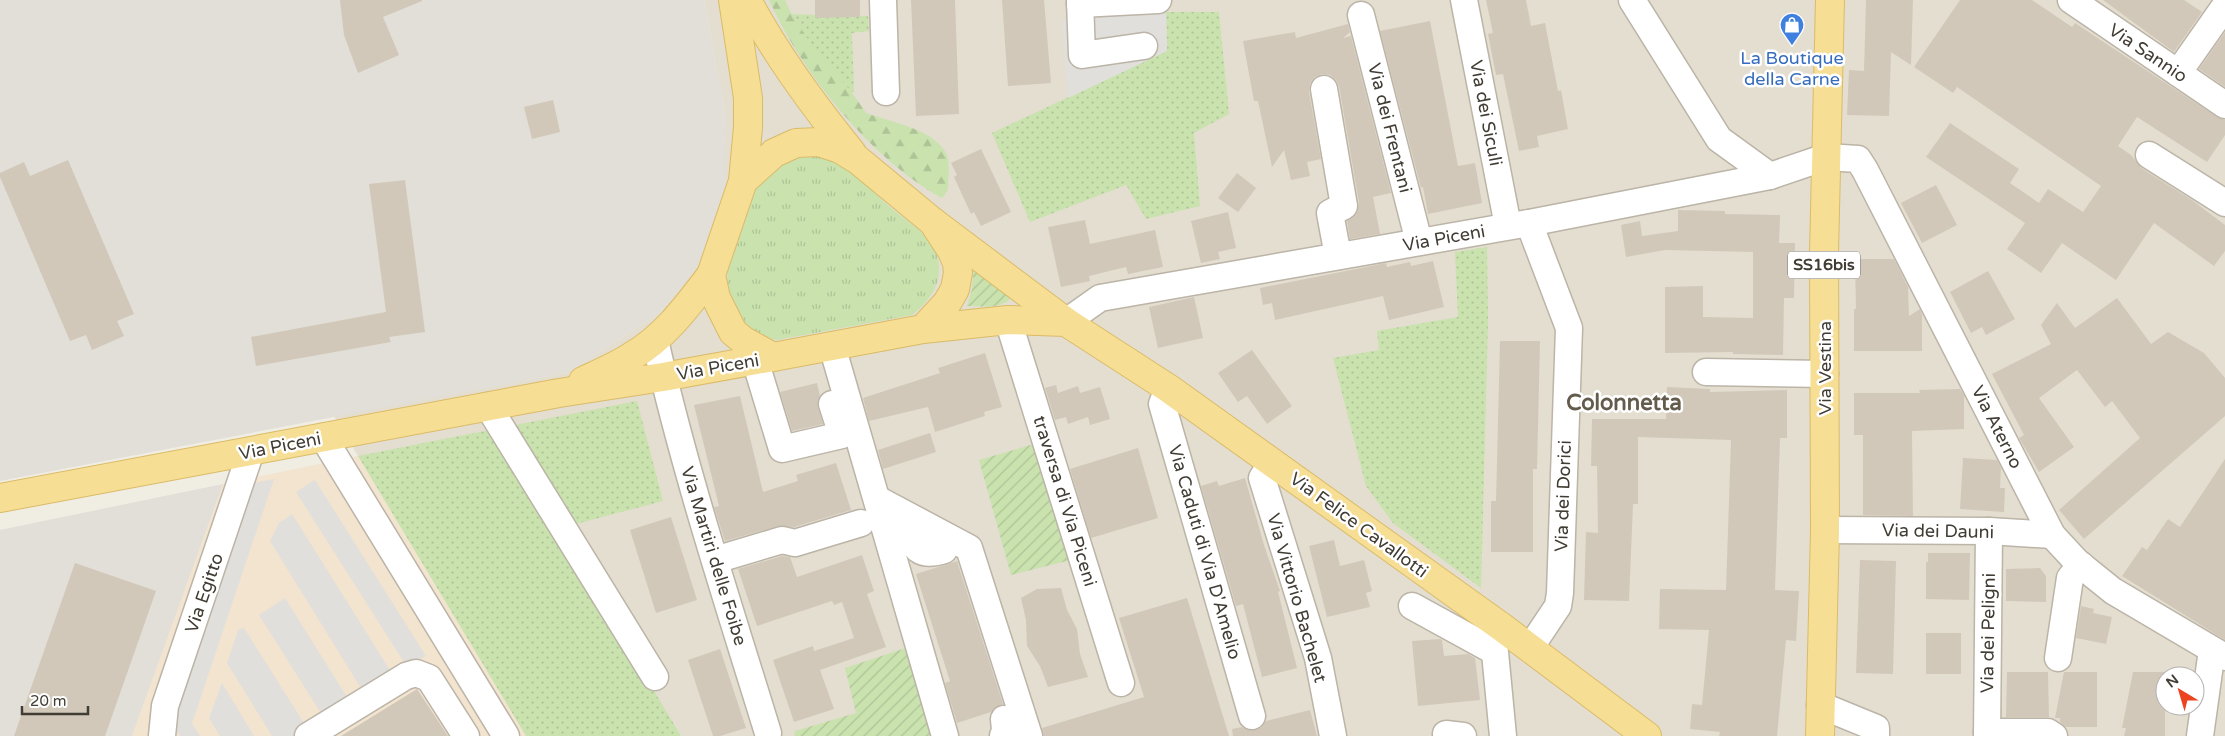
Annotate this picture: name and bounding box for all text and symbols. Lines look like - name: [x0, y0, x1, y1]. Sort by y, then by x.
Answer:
- shop icon: La Boutique della Carne: [1779, 12, 1805, 46]
- street label: Via Sannio: [2104, 19, 2192, 87]
- place label: La Boutique della Carne: [1740, 47, 1844, 90]
- street label: Via dei Siculi: [1465, 58, 1507, 168]
- street label: Via dei Frentani: [1363, 61, 1417, 195]
- street label: Via Piceni: [1401, 220, 1487, 256]
- road number: SS16bis: [1788, 252, 1860, 278]
- street label: Via Vestina: [1814, 321, 1836, 415]
- street label: Via Piceni: [675, 349, 761, 385]
- street label: Via Aterno: [1967, 382, 2027, 472]
- district label: Colonnetta: [1566, 390, 1682, 416]
- street label: traversa di Via Piceni: [1029, 413, 1101, 589]
- street label: Via Piceni: [237, 427, 323, 465]
- street label: Via dei Dorici: [1550, 440, 1576, 552]
- street label: Via Caduti di Via D'Amelio: [1164, 442, 1246, 662]
- street label: Via Martiri delle Foibe: [676, 464, 752, 648]
- street label: Via Felice Cavallotti: [1286, 467, 1432, 583]
- street label: Via Vittorio Bachelet: [1262, 511, 1332, 685]
- street label: Via dei Dauni: [1882, 519, 1994, 543]
- street label: Via Egitto: [180, 550, 228, 636]
- street label: Via dei Peligni: [1976, 573, 2000, 693]
- north arrow: [2155, 666, 2205, 716]
- text: N: [2163, 671, 2182, 691]
- scale bar: [22, 684, 89, 716]
- text: 20 m: [30, 692, 67, 710]

